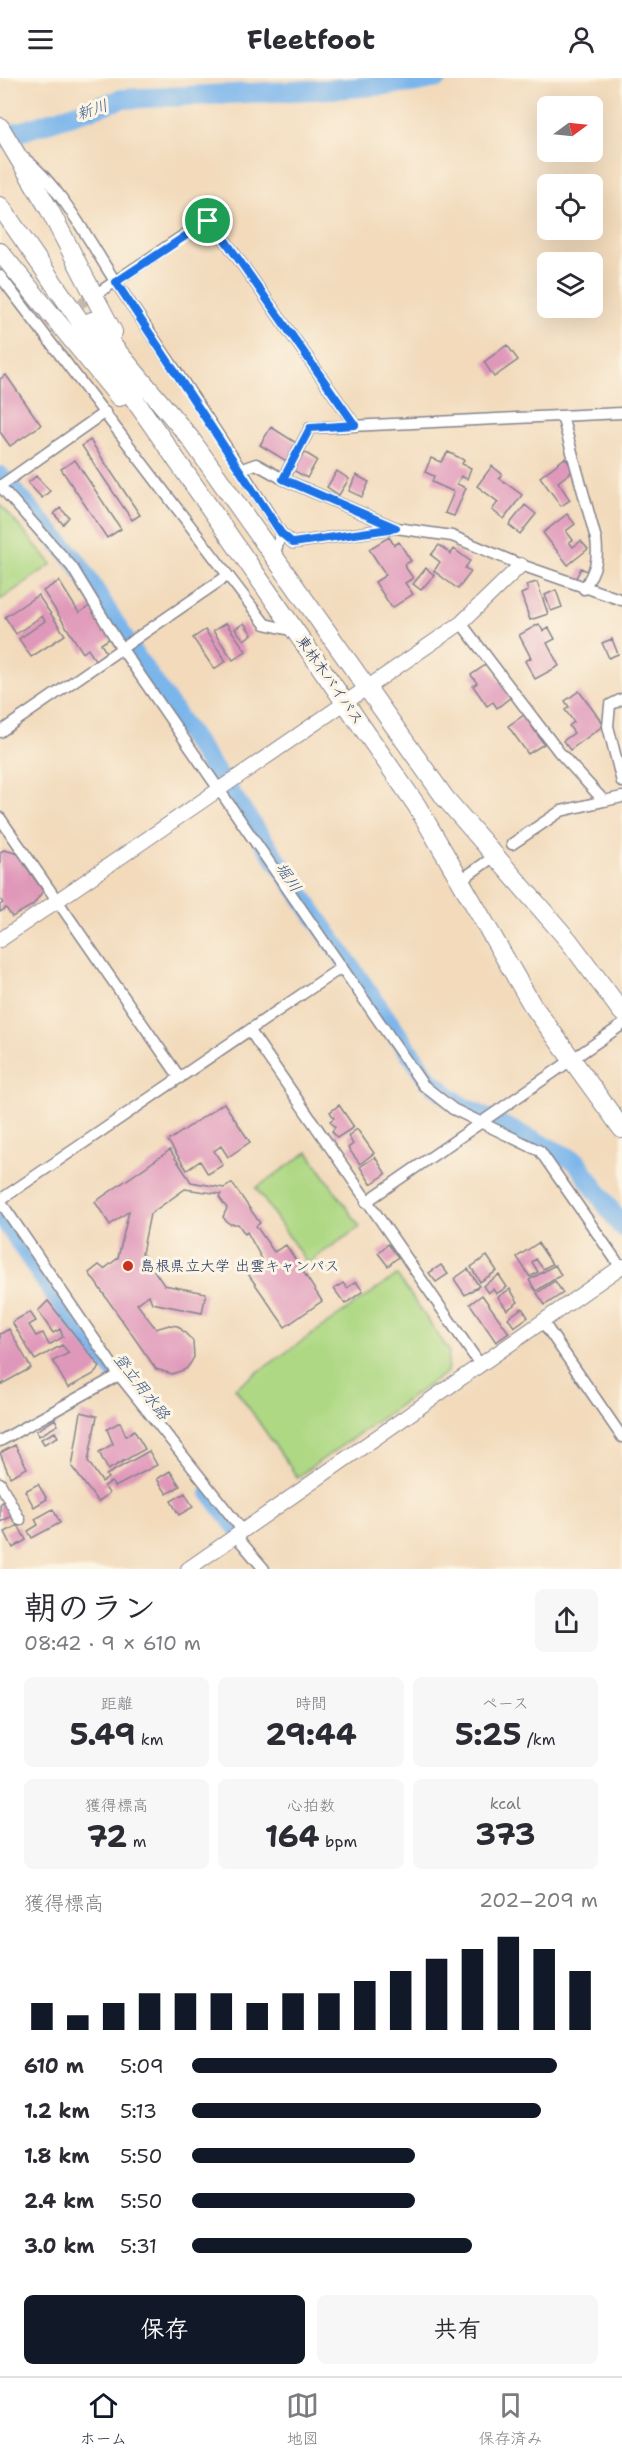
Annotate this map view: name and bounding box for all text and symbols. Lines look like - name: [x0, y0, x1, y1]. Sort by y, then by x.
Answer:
- text: Fleetfoot: [247, 21, 375, 58]
- icon: menu: [24, 23, 57, 56]
- icon: person: [565, 23, 598, 56]
- water label: 新川: [74, 95, 111, 124]
- north arrow: [537, 96, 603, 162]
- map controls: [537, 96, 603, 318]
- button: locate: [537, 174, 603, 240]
- pin: [182, 195, 233, 246]
- icon: arrive: [191, 204, 224, 237]
- button: layers: [537, 252, 603, 318]
- street label: 東林木バイパス: [292, 631, 368, 729]
- water label: 堀川: [271, 858, 306, 896]
- place label: 島根県立大学 出雲キャンパス: [140, 1256, 340, 1276]
- marker: 島根県立大学 出雲キャンパス: [121, 1259, 135, 1273]
- water label: 登立用水路: [109, 1348, 175, 1425]
- text: 朝のラン: [24, 1585, 156, 1630]
- button: share: [535, 1589, 598, 1652]
- text: 08:42 · 9 × 610 m: [24, 1630, 201, 1656]
- text: 距離: [101, 1693, 133, 1714]
- text: 時間: [295, 1693, 327, 1714]
- text: ペース: [482, 1693, 529, 1714]
- text: 5.49: [70, 1714, 135, 1755]
- text: 29:44: [265, 1714, 357, 1755]
- text: 5:25: [455, 1714, 521, 1755]
- text: km: [135, 1729, 164, 1750]
- text: /km: [521, 1729, 556, 1750]
- text: kcal: [490, 1793, 521, 1814]
- text: 獲得標高: [85, 1795, 149, 1816]
- text: 心拍数: [287, 1795, 335, 1816]
- text: 373: [475, 1814, 536, 1855]
- text: 72: [87, 1816, 127, 1857]
- text: 164: [265, 1816, 320, 1857]
- text: m: [127, 1831, 147, 1852]
- text: bpm: [320, 1831, 357, 1852]
- text: 202–209 m: [479, 1887, 598, 1913]
- text: 獲得標高: [24, 1890, 104, 1916]
- text: 610 m: [24, 2053, 84, 2079]
- text: 5:09: [120, 2053, 164, 2079]
- text: 1.2 km: [24, 2098, 90, 2124]
- text: 5:13: [120, 2098, 157, 2124]
- text: 1.8 km: [24, 2143, 90, 2169]
- text: 5:50: [120, 2143, 163, 2169]
- text: 2.4 km: [24, 2188, 94, 2214]
- text: 5:50: [120, 2188, 163, 2214]
- text: 3.0 km: [24, 2233, 95, 2259]
- text: 5:31: [120, 2233, 157, 2259]
- button: 保存: [24, 2295, 305, 2364]
- button: 共有: [317, 2295, 598, 2364]
- tab: ホーム: [80, 2389, 127, 2449]
- tab: 地図: [286, 2389, 319, 2449]
- tab: 保存済み: [478, 2389, 542, 2449]

